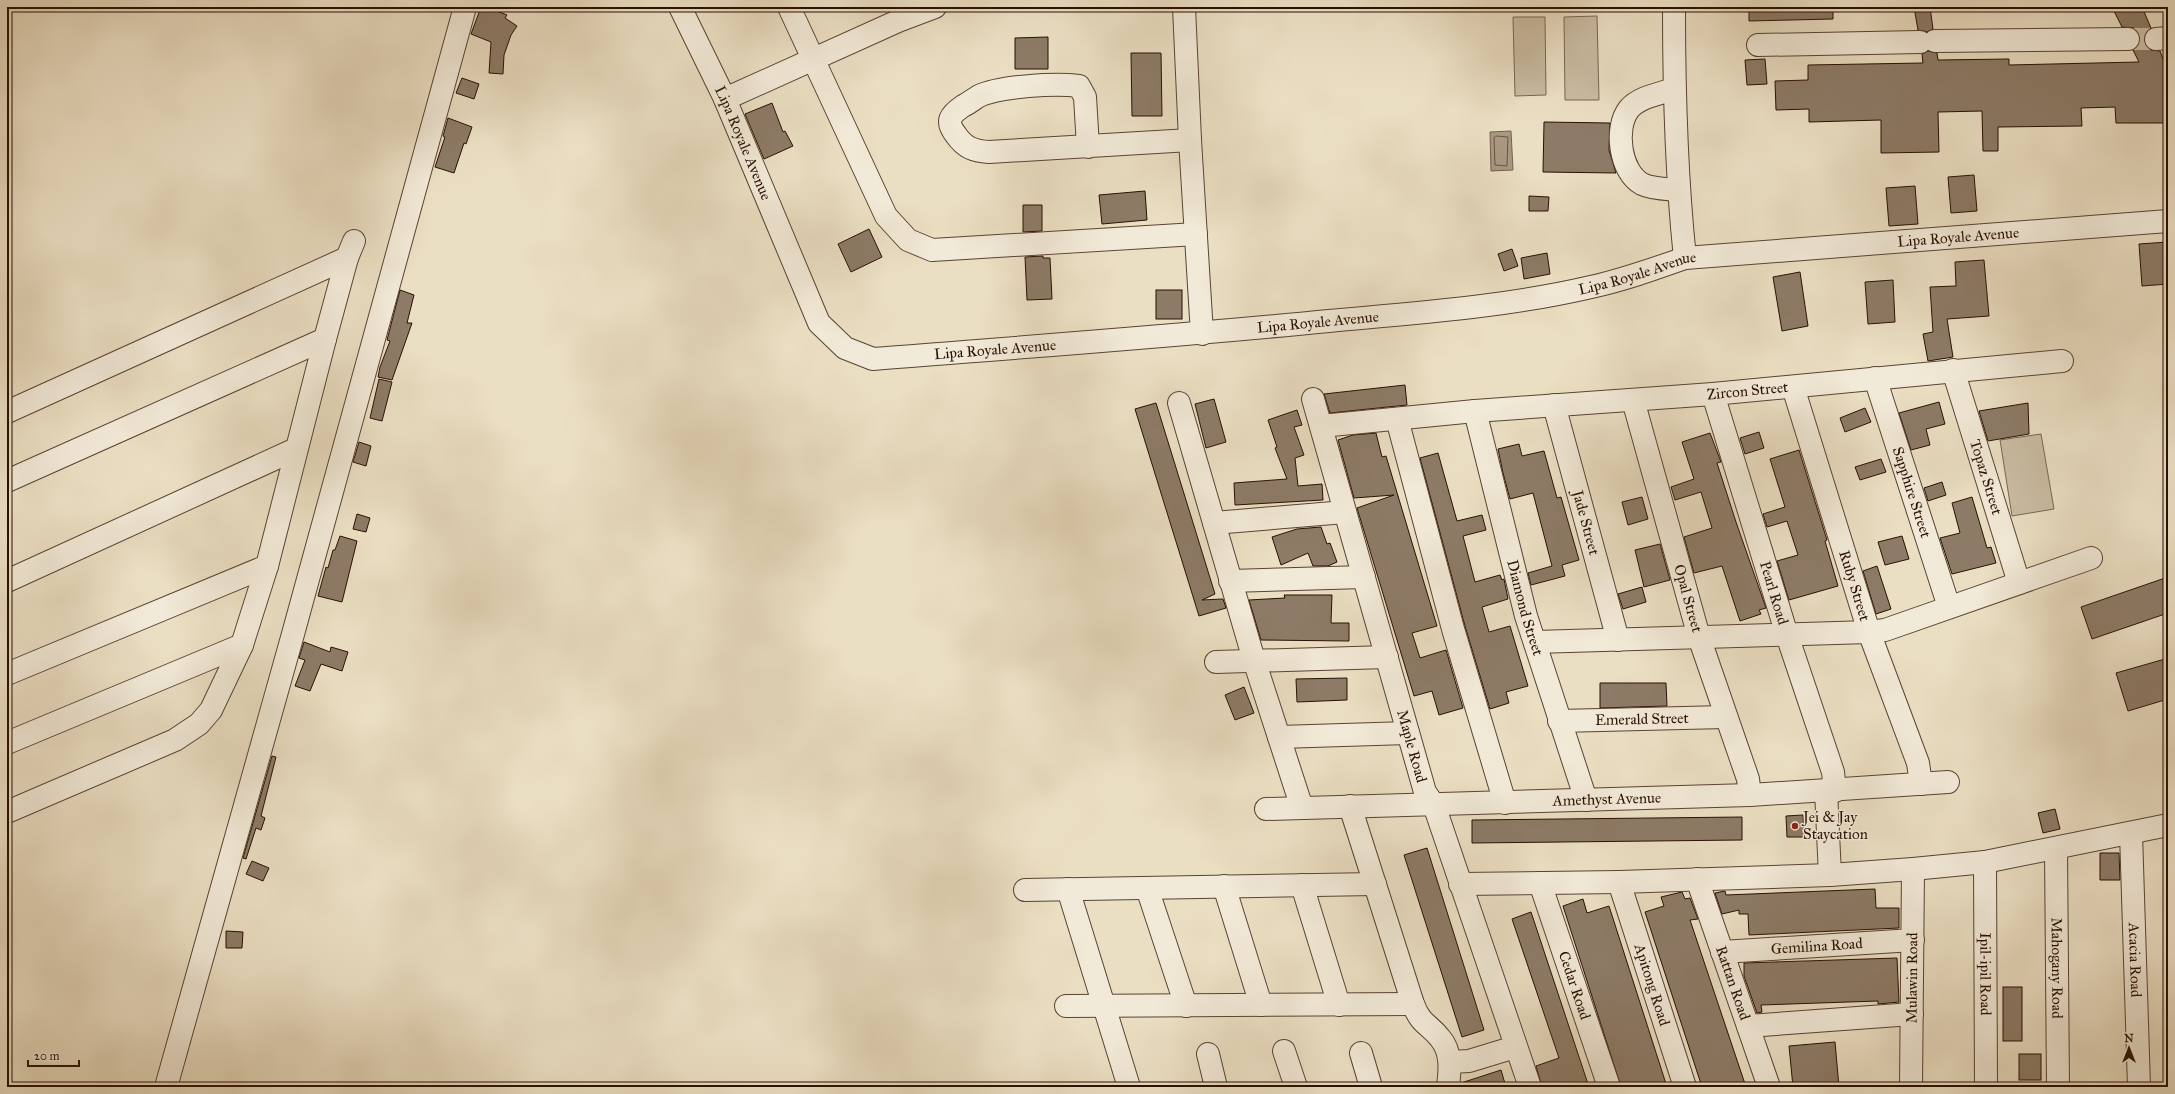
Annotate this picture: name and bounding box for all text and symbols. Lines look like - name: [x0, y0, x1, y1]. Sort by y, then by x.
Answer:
- street label: Lipa Royale Avenue: [711, 83, 775, 203]
- street label: Lipa Royale Avenue: [1897, 223, 2020, 251]
- street label: Lipa Royale Avenue: [1577, 248, 1697, 299]
- street label: Lipa Royale Avenue: [1256, 308, 1380, 337]
- street label: Lipa Royale Avenue: [934, 336, 1057, 363]
- street label: Zircon Street: [1706, 378, 1790, 403]
- street label: Topaz Street: [1966, 437, 2006, 518]
- street label: Sapphire Street: [1889, 444, 1935, 541]
- street label: Jade Street: [1567, 486, 1604, 558]
- street label: Ruby Street: [1835, 548, 1874, 624]
- street label: Diamond Street: [1503, 558, 1548, 659]
- street label: Pearl Road: [1756, 559, 1792, 627]
- street label: Opal Street: [1670, 562, 1706, 635]
- street label: Maple Road: [1393, 708, 1431, 785]
- street label: Emerald Street: [1595, 709, 1690, 729]
- street label: Amethyst Avenue: [1551, 789, 1661, 810]
- place label: Jei & Jay Staycation: [1801, 808, 1868, 843]
- marker: Jei & Jay Staycation: [1790, 821, 1800, 831]
- street label: Mahogany Road: [2048, 917, 2066, 1019]
- street label: Acacia Road: [2125, 921, 2145, 998]
- street label: Mulawin Road: [1903, 932, 1921, 1024]
- street label: Ipil-ipil Road: [1976, 932, 1995, 1016]
- street label: Gemilina Road: [1770, 934, 1864, 958]
- street label: Apitong Road: [1630, 941, 1674, 1028]
- street label: Rattan Road: [1712, 944, 1754, 1023]
- street label: Cedar Road: [1555, 949, 1595, 1022]
- north arrow: [2109, 1028, 2149, 1068]
- text: N: [2124, 1032, 2134, 1045]
- scale bar: [28, 1042, 79, 1068]
- text: 20 m: [34, 1049, 60, 1063]

